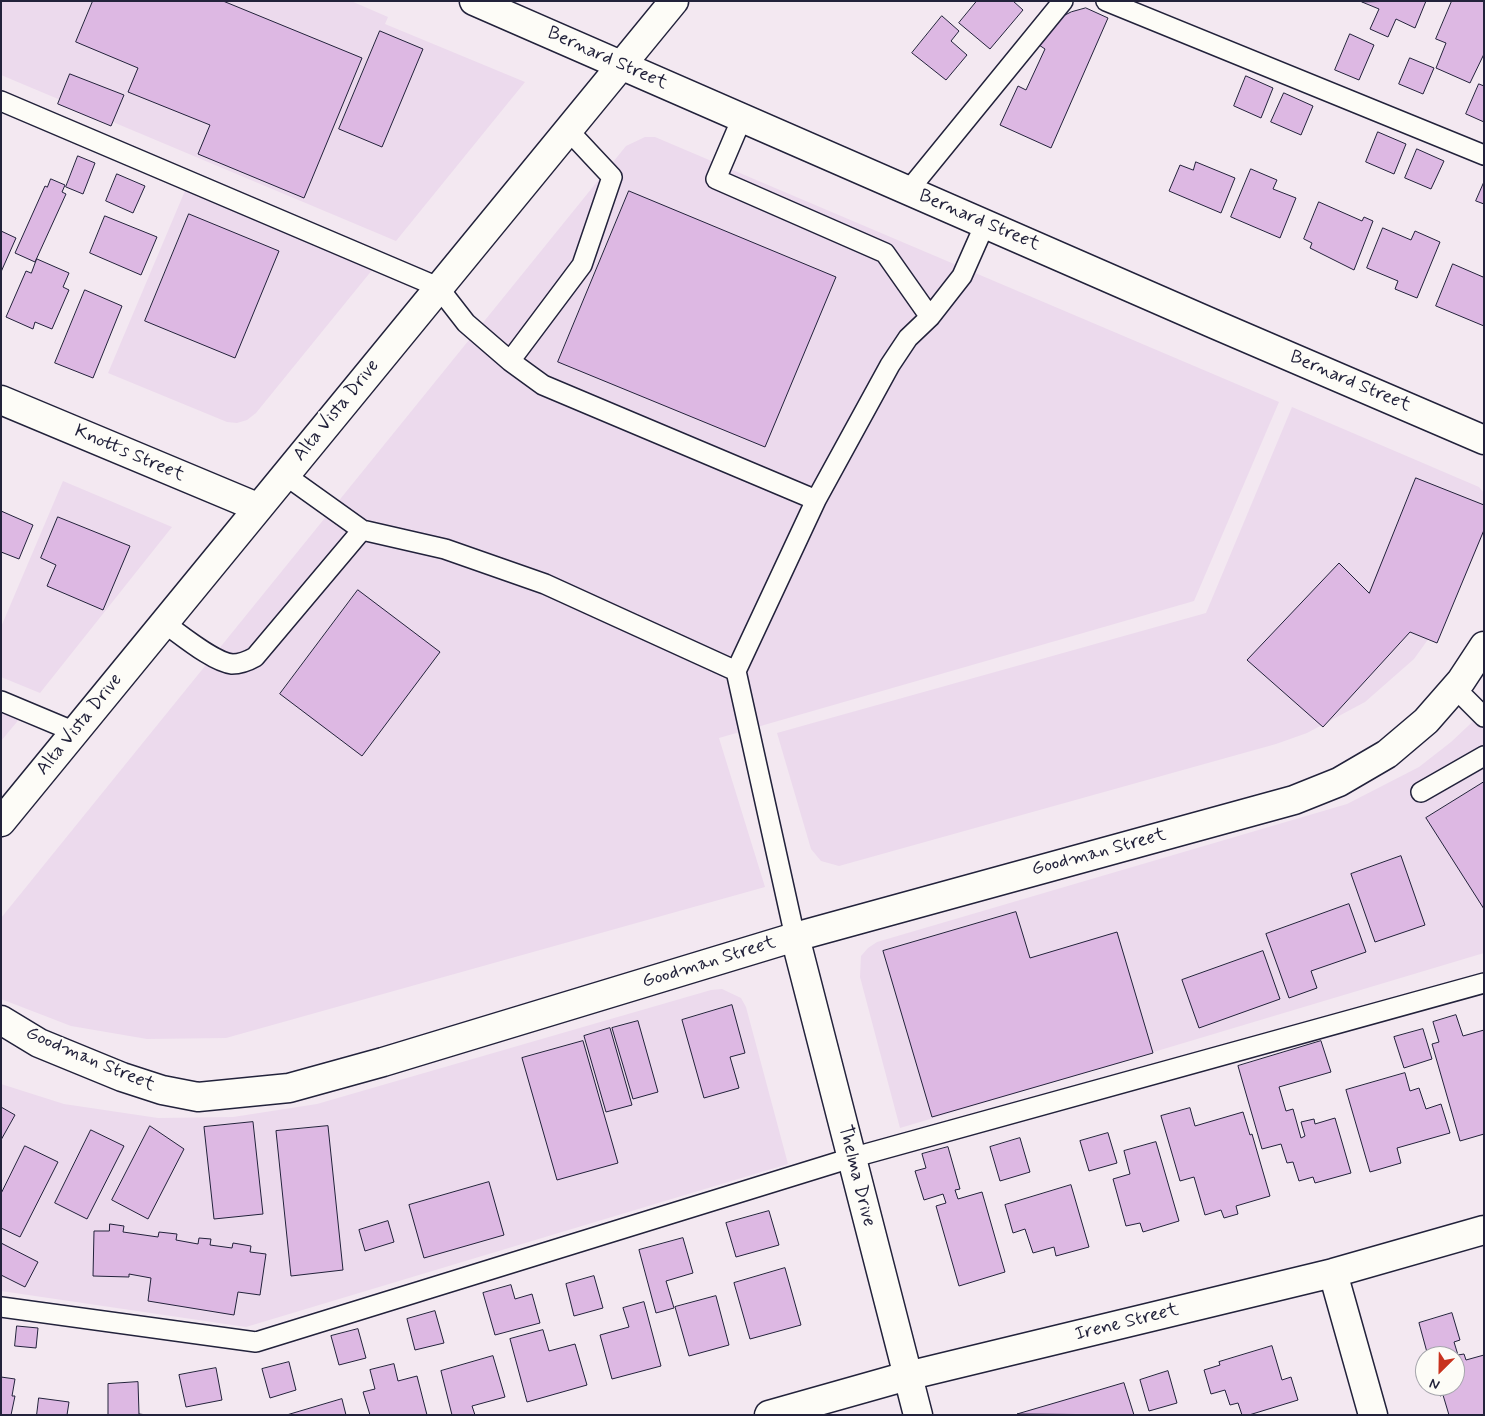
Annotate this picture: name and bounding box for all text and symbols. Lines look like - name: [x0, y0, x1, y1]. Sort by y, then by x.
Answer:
- street label: Bernard Street: [543, 22, 671, 96]
- street label: Bernard Street: [915, 185, 1043, 257]
- street label: Bernard Street: [1286, 346, 1414, 418]
- street label: Alta Vista Drive: [289, 356, 385, 466]
- street label: Knotts Street: [71, 421, 187, 487]
- street label: Alta Vista Drive: [32, 670, 128, 780]
- street label: Goodman Street: [1029, 824, 1169, 882]
- street label: Goodman Street: [639, 932, 779, 994]
- street label: Goodman Street: [22, 1022, 158, 1098]
- street label: Thelma Drive: [832, 1123, 880, 1229]
- street label: Irene Street: [1073, 1299, 1181, 1347]
- north arrow: [1415, 1346, 1465, 1396]
- text: N: [1427, 1374, 1442, 1394]

